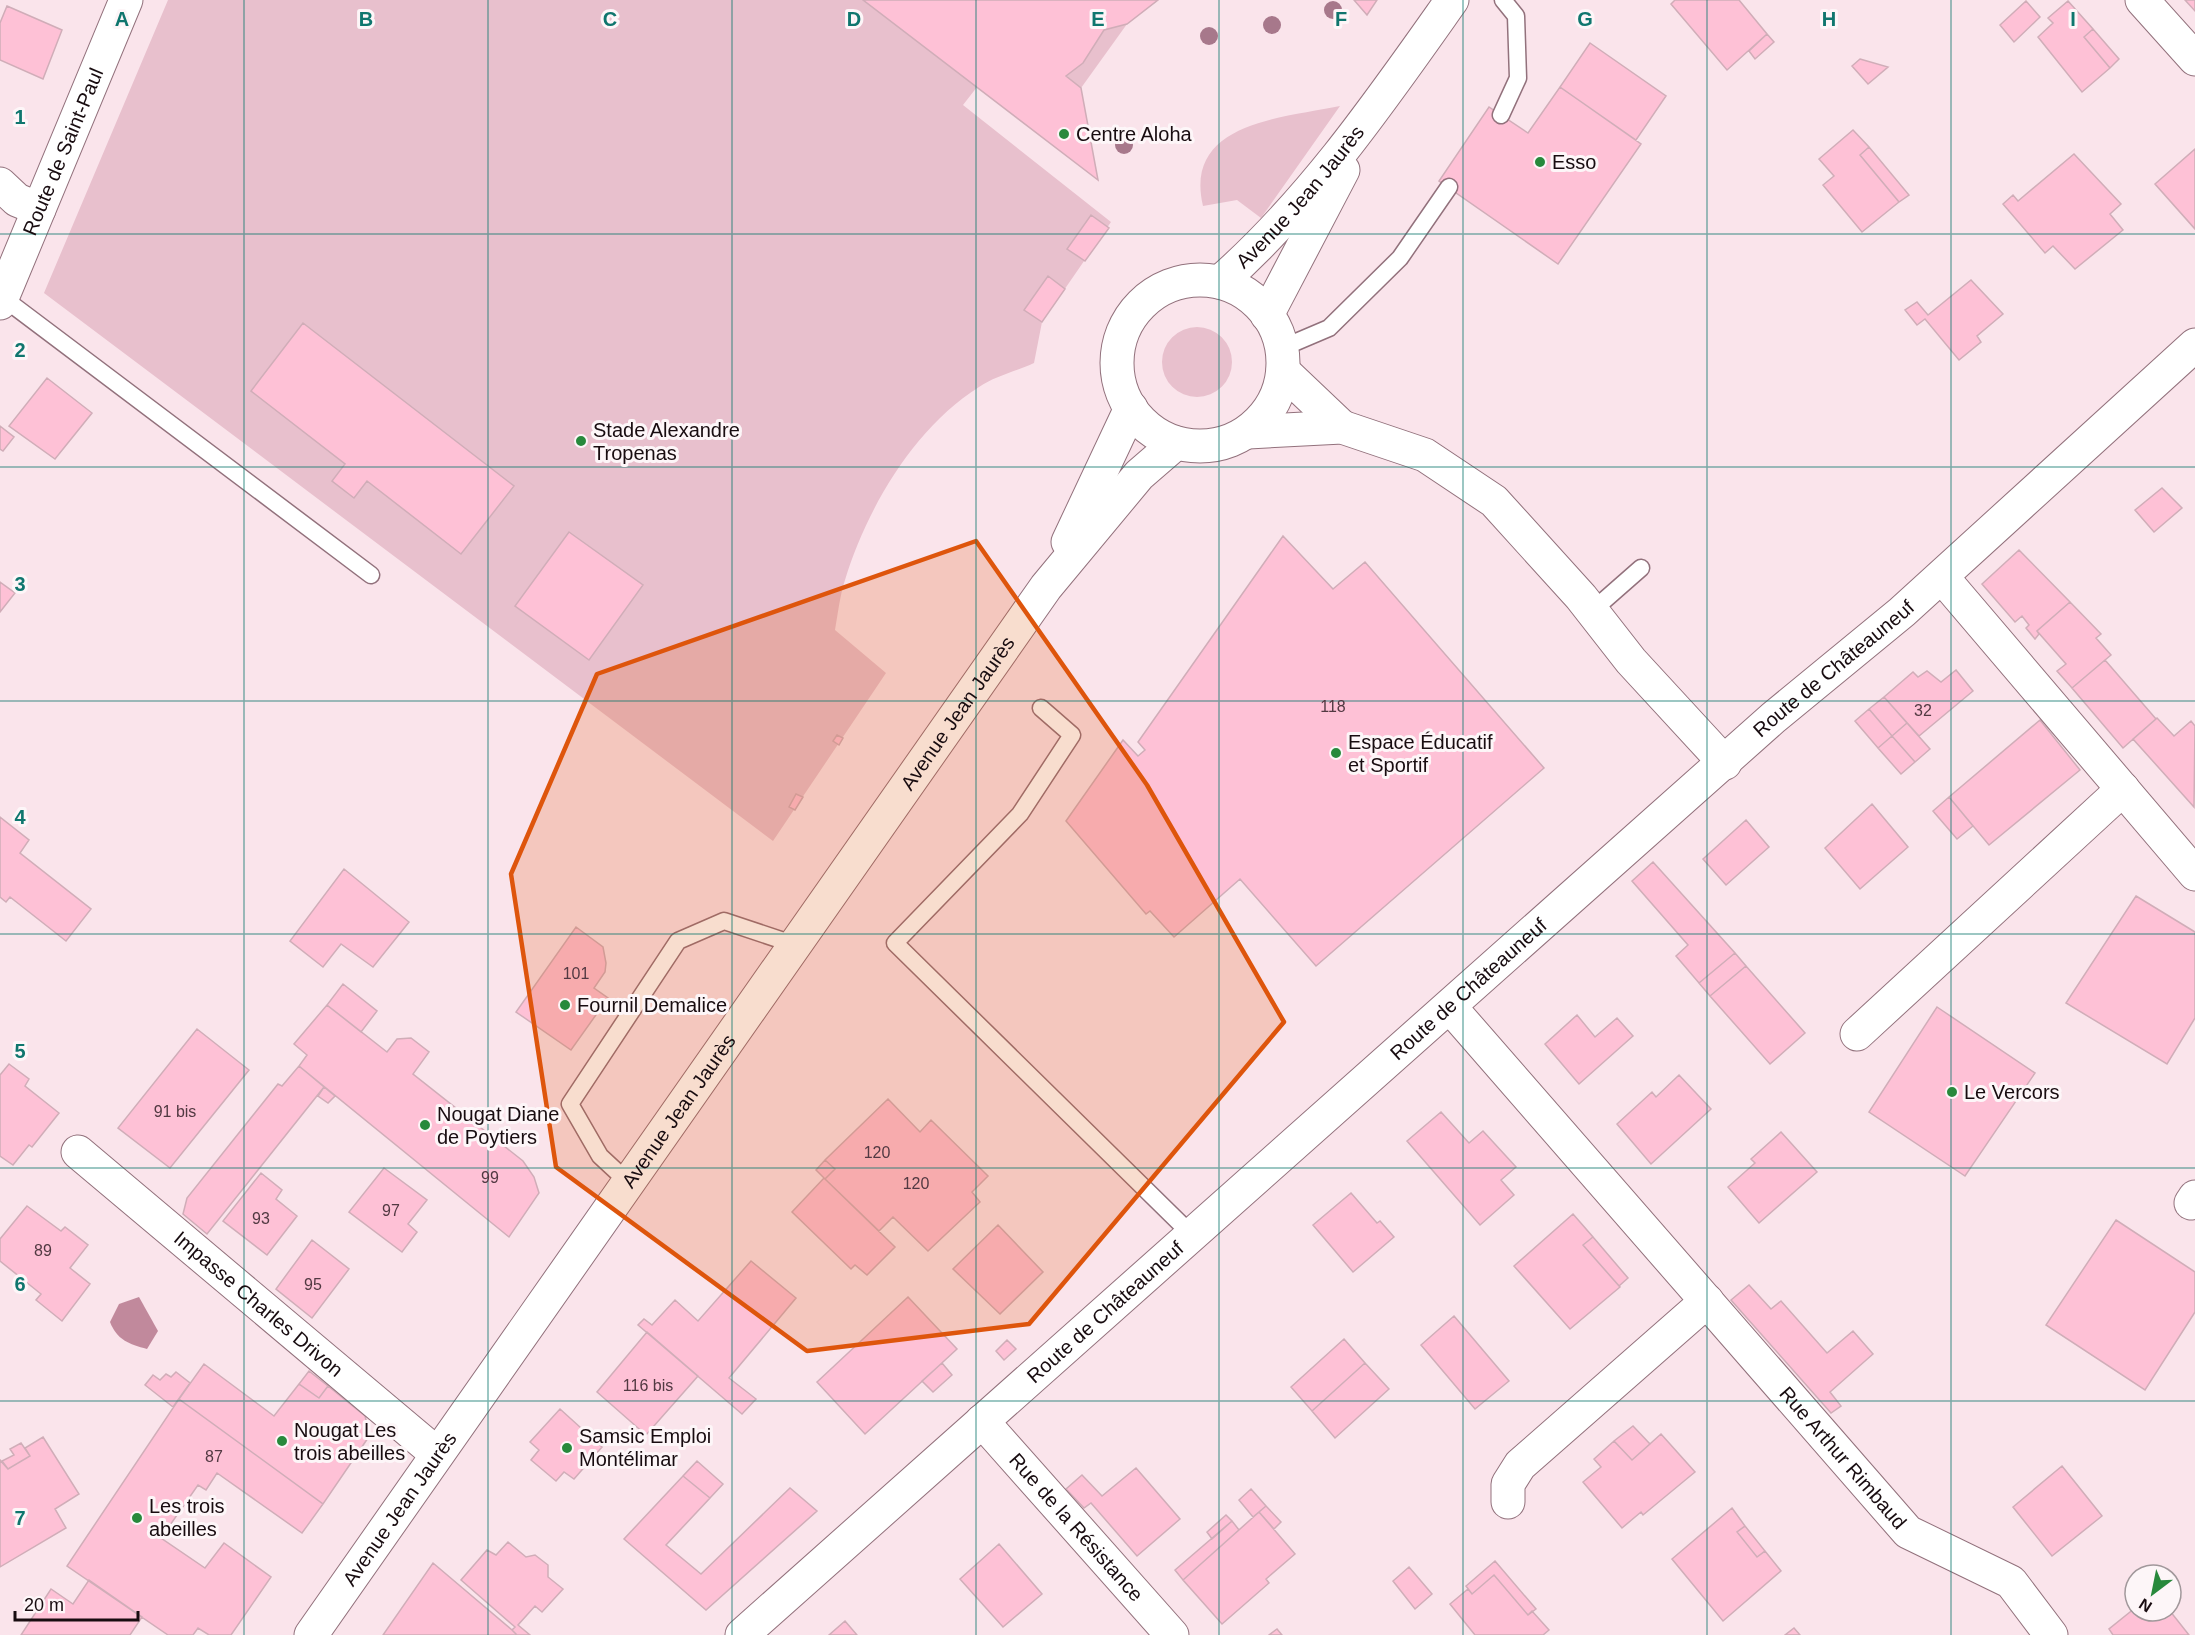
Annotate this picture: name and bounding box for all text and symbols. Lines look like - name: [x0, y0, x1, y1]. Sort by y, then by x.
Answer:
- text: A: [115, 8, 129, 30]
- text: B: [359, 8, 373, 30]
- text: C: [603, 8, 617, 30]
- text: D: [847, 8, 861, 30]
- text: E: [1091, 8, 1105, 30]
- text: F: [1335, 8, 1347, 30]
- text: G: [1577, 8, 1593, 30]
- text: H: [1822, 8, 1836, 30]
- text: I: [2070, 8, 2076, 30]
- street label: Route de Saint-Paul: [18, 65, 108, 238]
- text: 1: [14, 106, 26, 128]
- street label: Avenue Jean Jaurès: [1232, 121, 1368, 272]
- place label: Centre Aloha: [1076, 123, 1193, 145]
- marker: Centre Aloha: [1057, 127, 1071, 141]
- place label: Esso: [1552, 151, 1596, 173]
- marker: Esso: [1533, 155, 1547, 169]
- text: 2: [14, 339, 26, 361]
- place label: Stade Alexandre Tropenas: [593, 419, 740, 464]
- marker: Stade Alexandre Tropenas: [574, 434, 588, 448]
- text: 3: [14, 573, 26, 595]
- street label: Route de Châteauneuf: [1749, 596, 1919, 741]
- street label: Avenue Jean Jaurès: [896, 632, 1019, 794]
- house number: 118: [1320, 698, 1346, 715]
- house number: 32: [1914, 702, 1932, 719]
- place label: Espace Éducatif et Sportif: [1348, 731, 1493, 776]
- marker: Espace Éducatif et Sportif: [1329, 746, 1343, 760]
- text: 4: [14, 806, 26, 828]
- street label: Route de Châteauneuf: [1386, 914, 1551, 1064]
- house number: 101: [563, 965, 589, 982]
- place label: Fournil Demalice: [577, 994, 727, 1016]
- marker: Fournil Demalice: [558, 998, 572, 1012]
- street label: Avenue Jean Jaurès: [617, 1030, 740, 1192]
- text: 5: [14, 1040, 26, 1062]
- place label: Le Vercors: [1964, 1081, 2060, 1103]
- marker: Le Vercors: [1945, 1085, 1959, 1099]
- house number: 91 bis: [154, 1103, 196, 1120]
- place label: Nougat Diane de Poytiers: [437, 1103, 559, 1148]
- marker: Nougat Diane de Poytiers: [418, 1118, 432, 1132]
- house number: 120: [864, 1144, 890, 1161]
- house number: 99: [481, 1169, 499, 1186]
- house number: 120: [903, 1175, 929, 1192]
- house number: 97: [382, 1202, 400, 1219]
- house number: 93: [252, 1210, 270, 1227]
- street label: Impasse Charles Drivon: [170, 1227, 347, 1381]
- street label: Route de Châteauneuf: [1023, 1237, 1188, 1387]
- house number: 89: [34, 1242, 52, 1259]
- text: 6: [14, 1273, 26, 1295]
- house number: 95: [304, 1276, 322, 1293]
- house number: 116 bis: [623, 1377, 673, 1394]
- street label: Rue Arthur Rimbaud: [1775, 1382, 1911, 1533]
- place label: Nougat Les trois abeilles: [294, 1419, 405, 1464]
- place label: Samsic Emploi Montélimar: [579, 1425, 711, 1470]
- street label: Avenue Jean Jaurès: [338, 1428, 461, 1590]
- marker: Nougat Les trois abeilles: [275, 1434, 289, 1448]
- marker: Samsic Emploi Montélimar: [560, 1441, 574, 1455]
- house number: 87: [205, 1448, 223, 1465]
- street label: Rue de la Résistance: [1005, 1449, 1148, 1606]
- place label: Les trois abeilles: [149, 1495, 225, 1540]
- text: 7: [14, 1507, 26, 1529]
- marker: Les trois abeilles: [130, 1511, 144, 1525]
- north arrow: [2123, 1563, 2183, 1623]
- scale bar: [15, 1584, 138, 1622]
- text: 20 m: [24, 1595, 64, 1615]
- text: N: [2136, 1595, 2155, 1616]

